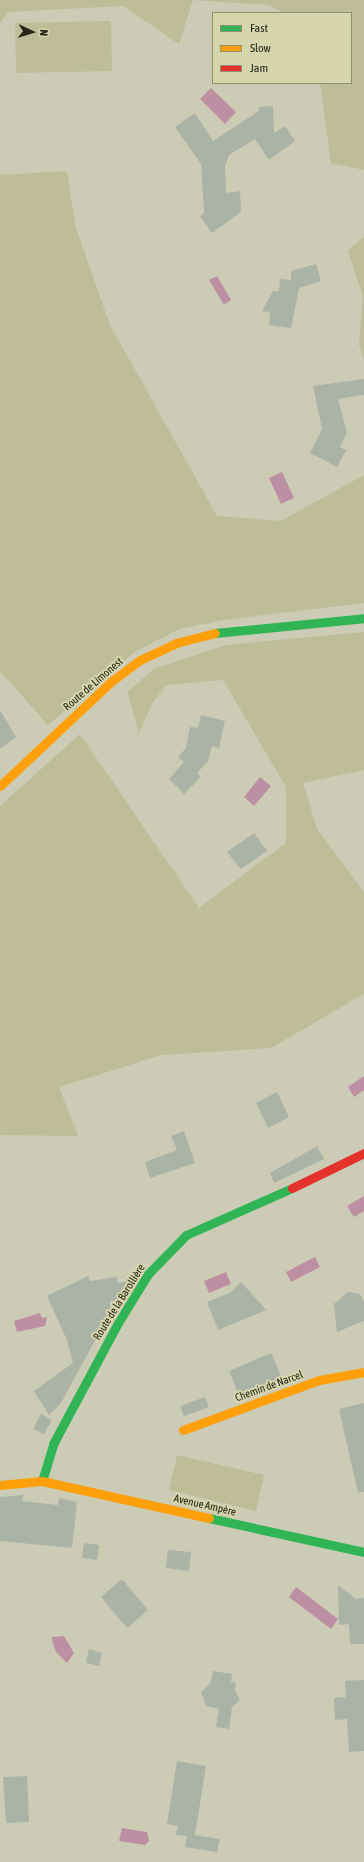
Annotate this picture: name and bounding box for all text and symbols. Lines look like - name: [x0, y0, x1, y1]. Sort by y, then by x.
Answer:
- north arrow: [12, 12, 52, 52]
- legend: [212, 12, 352, 84]
- text: Fast: [250, 21, 268, 35]
- text: N: [38, 29, 50, 36]
- text: Slow: [250, 41, 271, 55]
- text: Jam: [250, 61, 268, 75]
- street label: Route de Limonest: [61, 655, 125, 713]
- street label: Route de la Barollière: [90, 1262, 148, 1342]
- street label: Chemin de Narcel: [233, 1368, 305, 1404]
- street label: Avenue Ampère: [172, 1491, 238, 1519]

